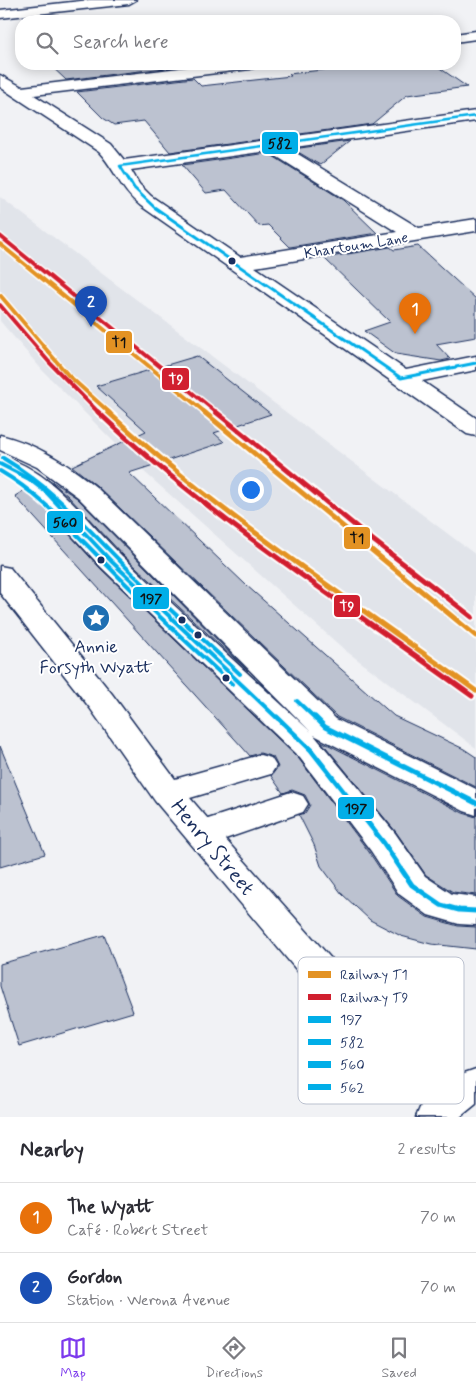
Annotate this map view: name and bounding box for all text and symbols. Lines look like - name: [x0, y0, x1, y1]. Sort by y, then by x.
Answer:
- search box: [15, 15, 461, 70]
- icon: search: [33, 29, 61, 57]
- text: Search here: [73, 30, 169, 55]
- line badge: 582: [261, 131, 299, 155]
- text: 582: [268, 135, 293, 153]
- street label: Khartoum Lane: [303, 228, 410, 264]
- unlabelled marker: [227, 256, 237, 266]
- pin: 2: [75, 286, 107, 327]
- pin: 1: [399, 293, 431, 334]
- line badge: T1: [105, 330, 133, 354]
- text: T1: [112, 334, 126, 352]
- line badge: T9: [161, 367, 190, 391]
- text: T9: [169, 371, 184, 389]
- your location: [238, 477, 264, 503]
- line badge: 560: [46, 510, 84, 534]
- text: 560: [53, 514, 77, 532]
- line badge: T1: [343, 526, 371, 550]
- text: T1: [350, 530, 364, 548]
- unlabelled marker: [96, 555, 106, 565]
- line badge: 197: [132, 586, 170, 610]
- text: 197: [140, 590, 162, 608]
- line badge: T9: [333, 594, 361, 618]
- text: T9: [340, 598, 355, 616]
- place icon: Annie Forsyth Wyatt: [81, 603, 111, 633]
- unlabelled marker: [177, 615, 187, 625]
- unlabelled marker: [193, 630, 203, 640]
- place label: Annie Forsyth Wyatt: [40, 635, 153, 680]
- unlabelled marker: [221, 673, 231, 683]
- street label: Henry Street: [164, 794, 261, 902]
- line badge: 197: [337, 796, 375, 820]
- text: 197: [345, 800, 367, 818]
- legend: [298, 957, 464, 1104]
- text: Railway T1: [340, 966, 408, 984]
- text: Railway T9: [340, 989, 408, 1007]
- text: 197: [340, 1011, 363, 1029]
- text: 582: [340, 1034, 364, 1052]
- text: 560: [340, 1056, 365, 1074]
- text: 562: [340, 1079, 365, 1097]
- text: Nearby: [20, 1136, 84, 1164]
- text: 2 results: [398, 1139, 456, 1160]
- text: The Wyatt: [67, 1195, 154, 1220]
- text: 1: [32, 1207, 40, 1228]
- text: 70 m: [420, 1207, 456, 1228]
- text: Café · Robert Street: [67, 1220, 208, 1241]
- text: Gordon: [67, 1265, 122, 1290]
- text: 2: [32, 1277, 40, 1298]
- text: 70 m: [420, 1277, 456, 1298]
- text: Station · Werona Avenue: [67, 1290, 230, 1311]
- tab: Map: [59, 1334, 87, 1382]
- tab: Directions: [206, 1334, 263, 1382]
- tab: Saved: [381, 1334, 417, 1382]

